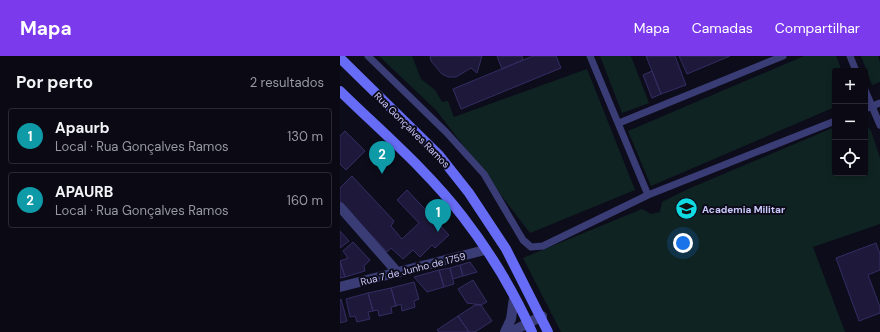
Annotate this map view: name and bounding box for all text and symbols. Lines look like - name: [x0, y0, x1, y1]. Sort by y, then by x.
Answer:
- text: Mapa: [20, 16, 72, 41]
- text: Mapa: [634, 19, 670, 37]
- text: Camadas: [692, 19, 753, 37]
- text: Compartilhar: [775, 19, 860, 37]
- map controls: [832, 68, 868, 176]
- button: +: [832, 68, 868, 104]
- text: Por perto: [16, 71, 93, 93]
- text: 2 resultados: [250, 74, 324, 91]
- street label: Rua Gonçalves Ramos: [371, 89, 453, 171]
- button: −: [832, 104, 868, 140]
- text: Apaurb: [55, 118, 109, 138]
- text: 1: [28, 128, 32, 145]
- text: 130 m: [287, 128, 323, 145]
- text: Local · Rua Gonçalves Ramos: [55, 138, 229, 155]
- button: locate: [832, 140, 868, 176]
- pin: 2: [369, 141, 395, 174]
- text: APAURB: [55, 182, 113, 202]
- text: 2: [26, 192, 34, 209]
- text: 160 m: [287, 192, 323, 209]
- school or university icon: Academia Militar: [673, 196, 699, 222]
- pin: 1: [425, 199, 451, 232]
- text: Local · Rua Gonçalves Ramos: [55, 202, 229, 219]
- place label: Academia Militar: [702, 203, 785, 216]
- your location: [673, 233, 693, 253]
- street label: Rua 7 de Junho de 1759: [359, 250, 467, 288]

